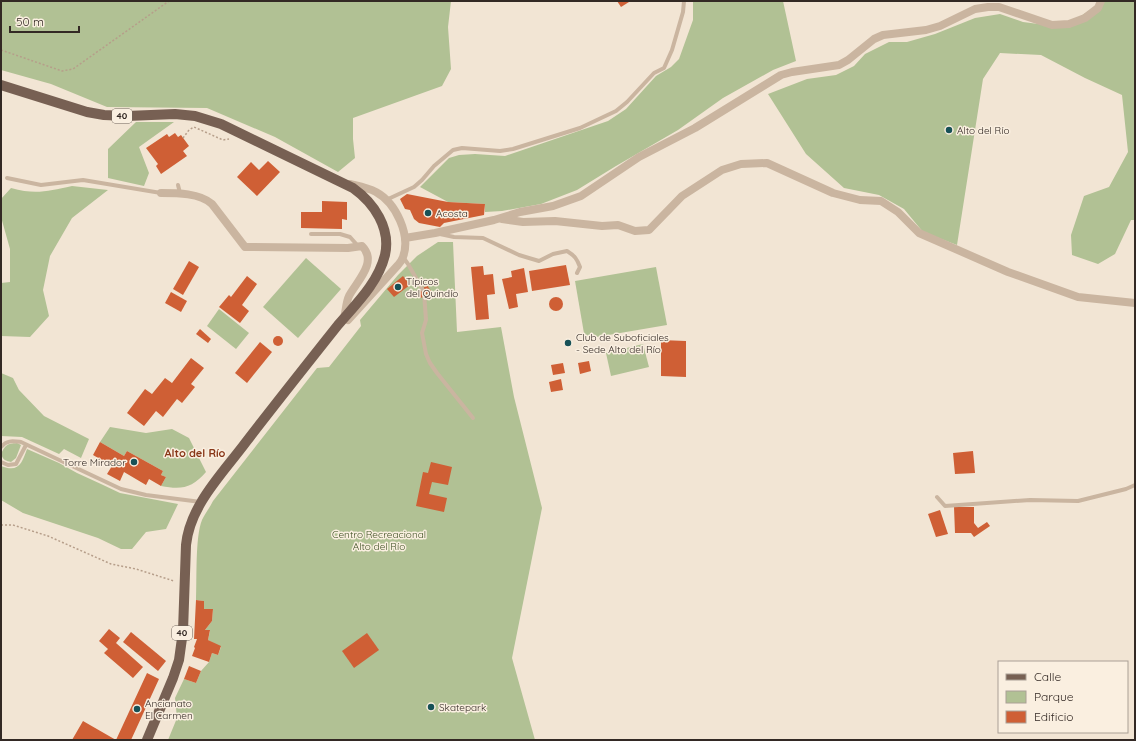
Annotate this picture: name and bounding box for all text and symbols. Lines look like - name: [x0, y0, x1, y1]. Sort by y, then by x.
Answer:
- scale bar: [10, 8, 79, 34]
- text: 50 m: [16, 14, 44, 29]
- road number: 40: [112, 109, 132, 123]
- place label: Alto del Río: [957, 124, 1009, 137]
- marker: Alto del Río: [944, 125, 954, 135]
- place label: Acosta: [436, 207, 468, 220]
- marker: Acosta: [423, 208, 433, 218]
- place label: Típicos del Quindío: [406, 275, 458, 300]
- marker: Típicos del Quindío: [393, 282, 403, 292]
- place label: Club de Suboficiales - Sede Alto del Río: [576, 331, 669, 356]
- marker: Club de Suboficiales - Sede Alto del Río: [563, 338, 573, 348]
- district label: Alto del Río: [165, 446, 226, 460]
- place label: Torre Mirador: [63, 456, 126, 469]
- marker: Torre Mirador: [129, 457, 139, 467]
- park label: Centro Recreacional Alto del Río: [332, 528, 426, 553]
- road number: 40: [172, 626, 192, 640]
- legend: [998, 661, 1128, 733]
- text: Calle: [1034, 669, 1062, 684]
- text: Parque: [1034, 689, 1074, 704]
- place label: Ancianato El Carmen: [145, 697, 193, 722]
- place label: Skatepark: [439, 701, 486, 714]
- marker: Skatepark: [426, 702, 436, 712]
- marker: Ancianato El Carmen: [132, 704, 142, 714]
- text: Edificio: [1034, 709, 1074, 724]

